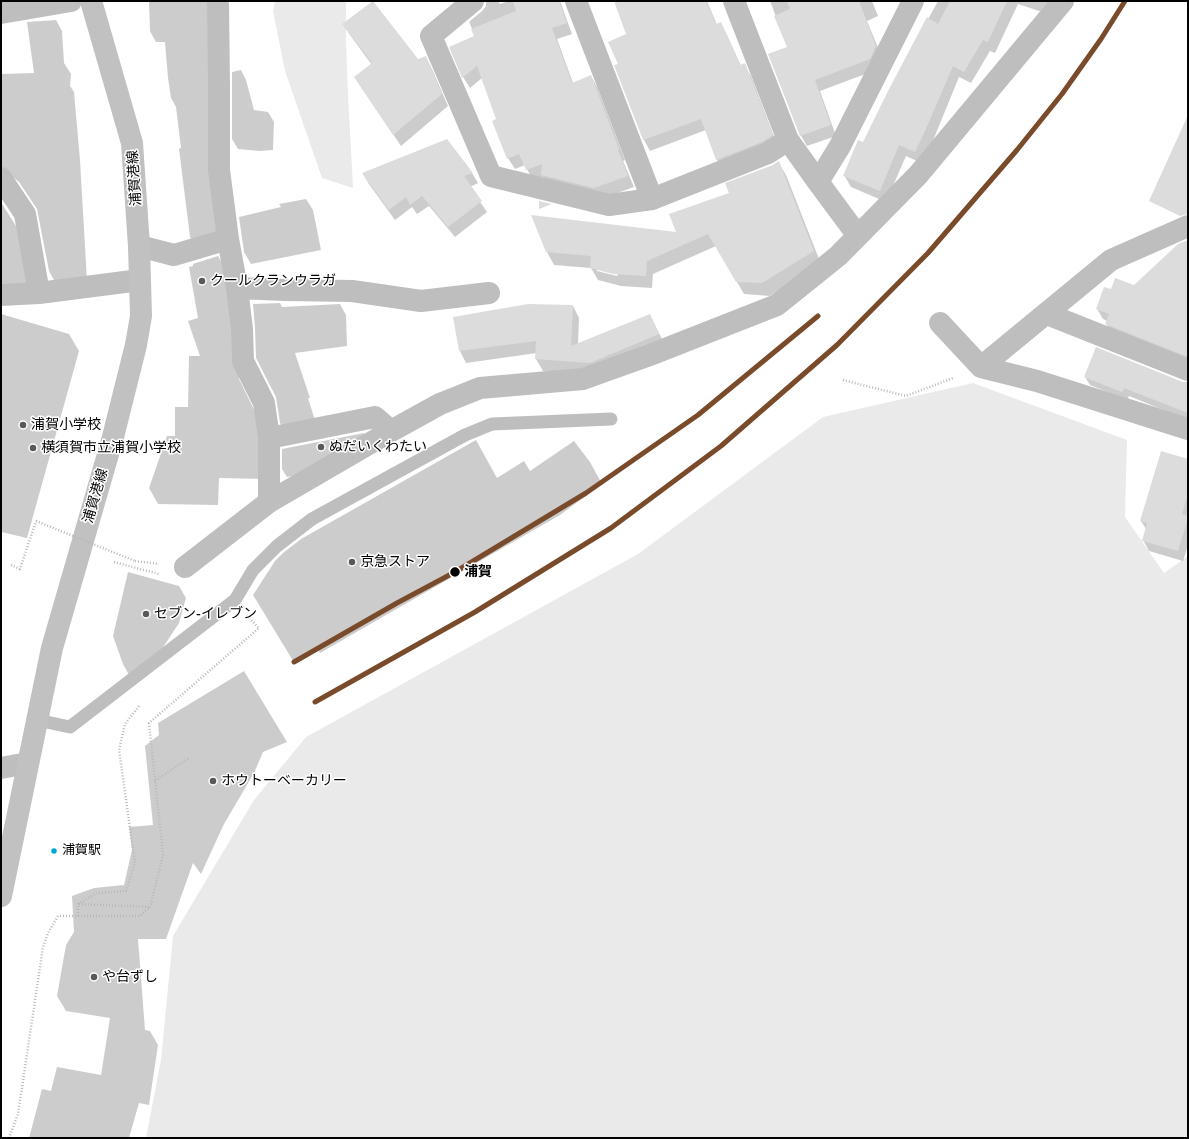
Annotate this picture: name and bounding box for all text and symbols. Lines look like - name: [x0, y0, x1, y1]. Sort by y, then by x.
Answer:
- street label: 浦賀港線: [125, 149, 145, 207]
- place label: クールクランウラガ: [210, 273, 336, 289]
- marker: クールクランウラガ: [197, 276, 207, 286]
- place label: 浦賀小学校: [31, 417, 101, 433]
- marker: 浦賀小学校: [18, 420, 28, 430]
- place label: ぬだいくわたい: [329, 439, 427, 455]
- place label: 横須賀市立浦賀小学校: [41, 440, 181, 456]
- marker: ぬだいくわたい: [316, 442, 326, 452]
- marker: 横須賀市立浦賀小学校: [28, 443, 38, 453]
- street label: 浦賀港線: [80, 467, 112, 525]
- place label: 京急ストア: [360, 554, 430, 570]
- marker: 京急ストア: [347, 557, 357, 567]
- place label: 浦賀: [464, 564, 492, 580]
- marker: 浦賀: [448, 565, 462, 579]
- place label: セブン-イレブン: [154, 606, 257, 622]
- marker: セブン-イレブン: [141, 609, 151, 619]
- place label: ホウトーベーカリー: [221, 773, 347, 789]
- marker: ホウトーベーカリー: [208, 776, 218, 786]
- place label: 浦賀駅: [62, 843, 101, 859]
- marker: 浦賀駅: [49, 846, 59, 856]
- place label: や台ずし: [102, 969, 158, 985]
- marker: や台ずし: [89, 972, 99, 982]

